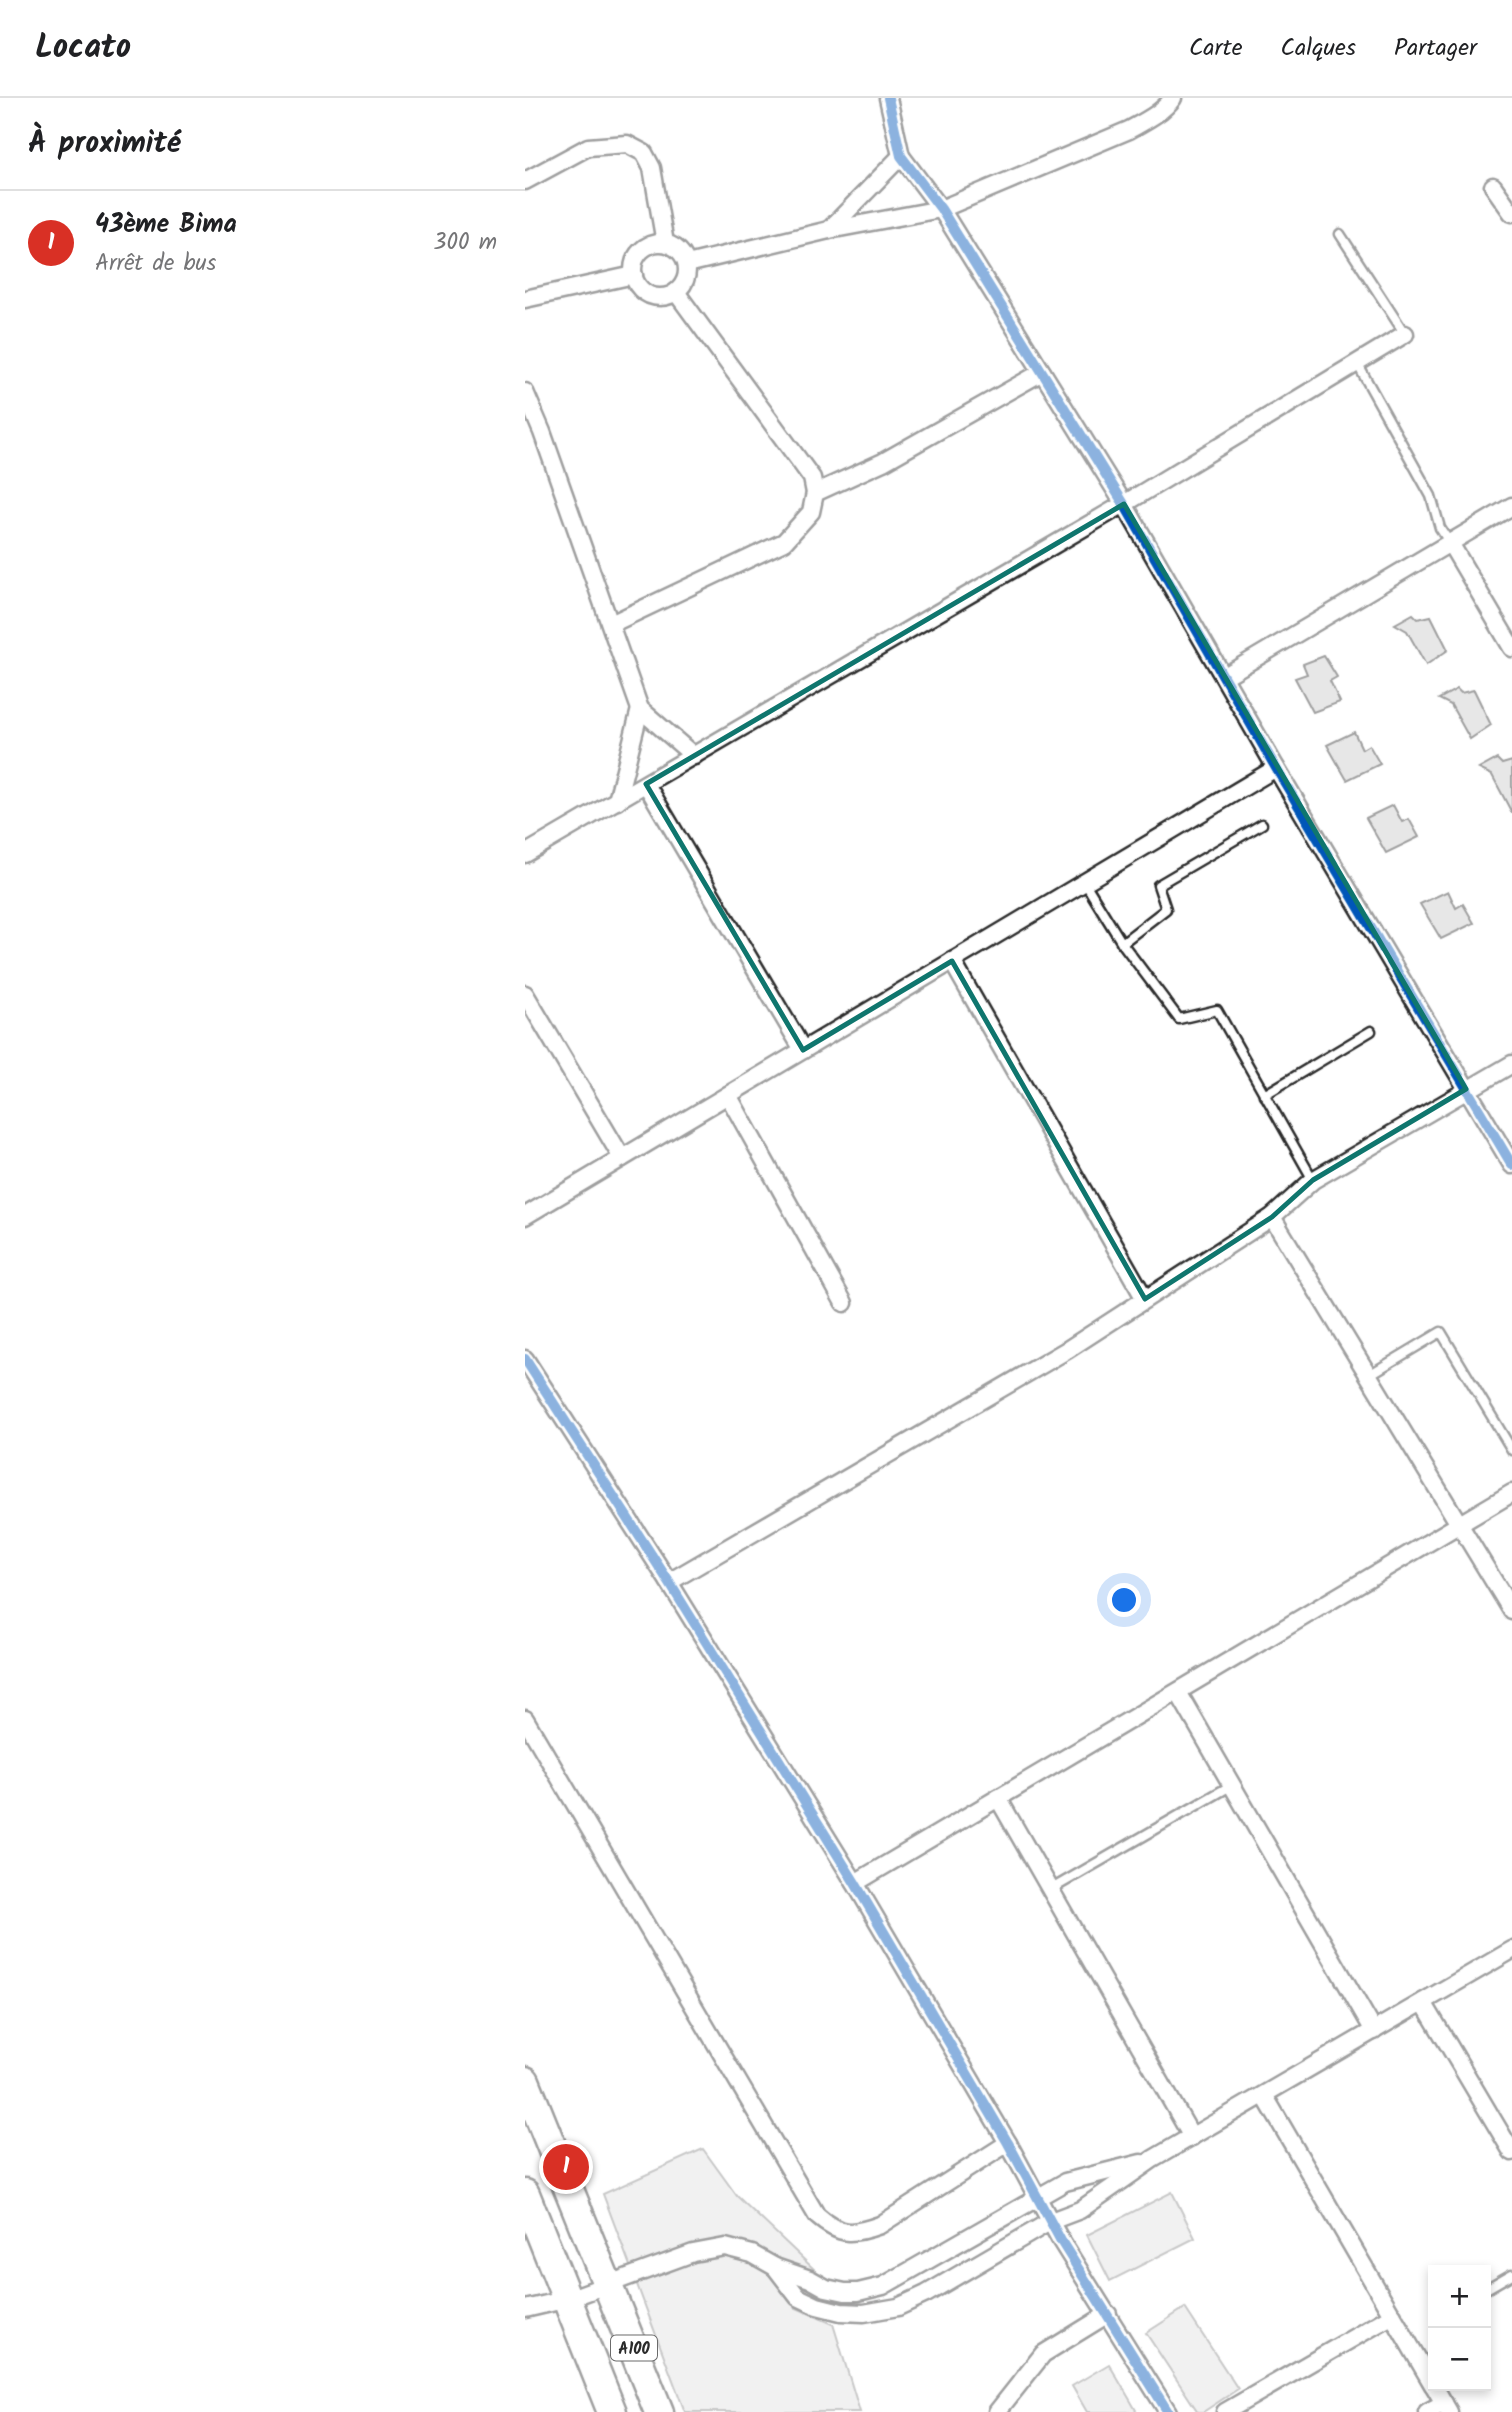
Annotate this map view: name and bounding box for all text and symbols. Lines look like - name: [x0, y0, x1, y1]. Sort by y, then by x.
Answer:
- text: Locato: [35, 22, 131, 75]
- text: Carte: [1189, 29, 1243, 68]
- text: Calques: [1281, 29, 1356, 68]
- text: Partager: [1394, 29, 1477, 68]
- text: À proximité: [28, 120, 181, 168]
- text: 43ème Bima: [95, 204, 237, 246]
- text: 1: [48, 225, 54, 261]
- text: 300 m: [433, 225, 497, 261]
- text: Arrêt de bus: [95, 246, 216, 282]
- your location: [1107, 1583, 1141, 1617]
- pin: 1: [543, 2141, 589, 2193]
- map controls: [1428, 2265, 1491, 2391]
- button: +: [1428, 2265, 1491, 2328]
- button: −: [1428, 2328, 1491, 2391]
- road number: A100: [611, 2336, 657, 2360]

